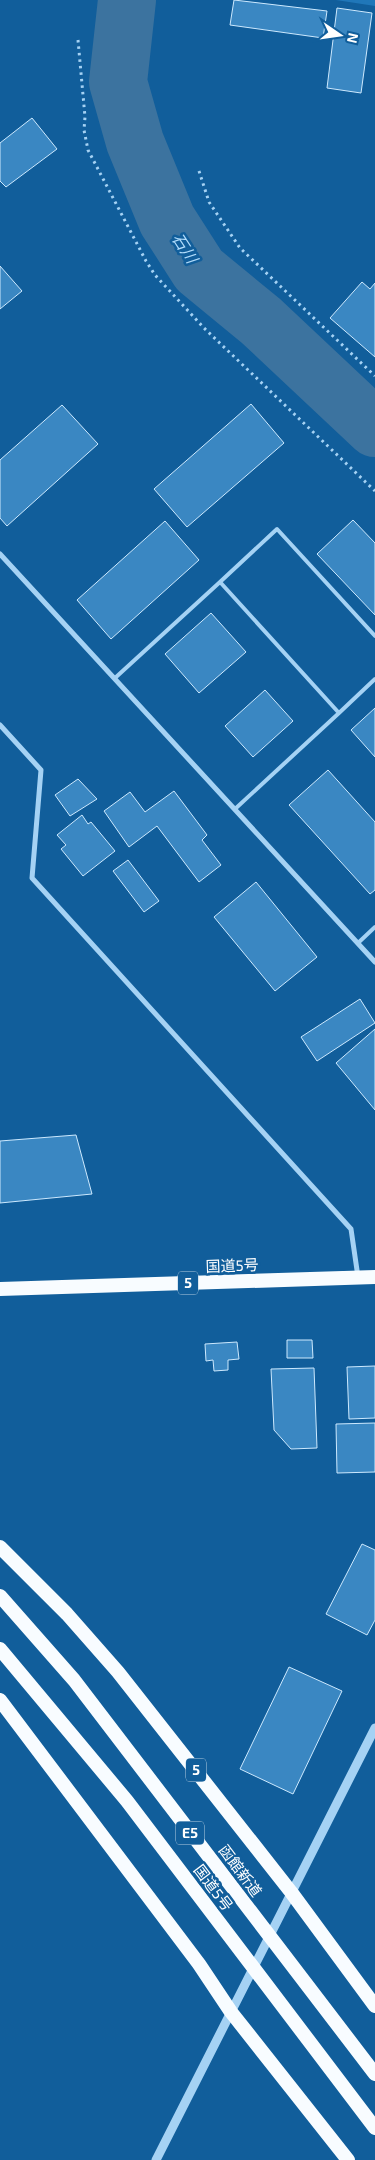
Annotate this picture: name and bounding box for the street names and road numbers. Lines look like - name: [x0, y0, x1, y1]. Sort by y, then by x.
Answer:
- street label: 国道5号: [205, 1255, 259, 1275]
- road number: 5: [178, 1272, 198, 1295]
- road number: 5: [186, 1758, 206, 1782]
- road number: E5: [176, 1822, 204, 1845]
- street label: 函館新道: [216, 1841, 266, 1900]
- street label: 国道5号: [191, 1861, 237, 1914]

